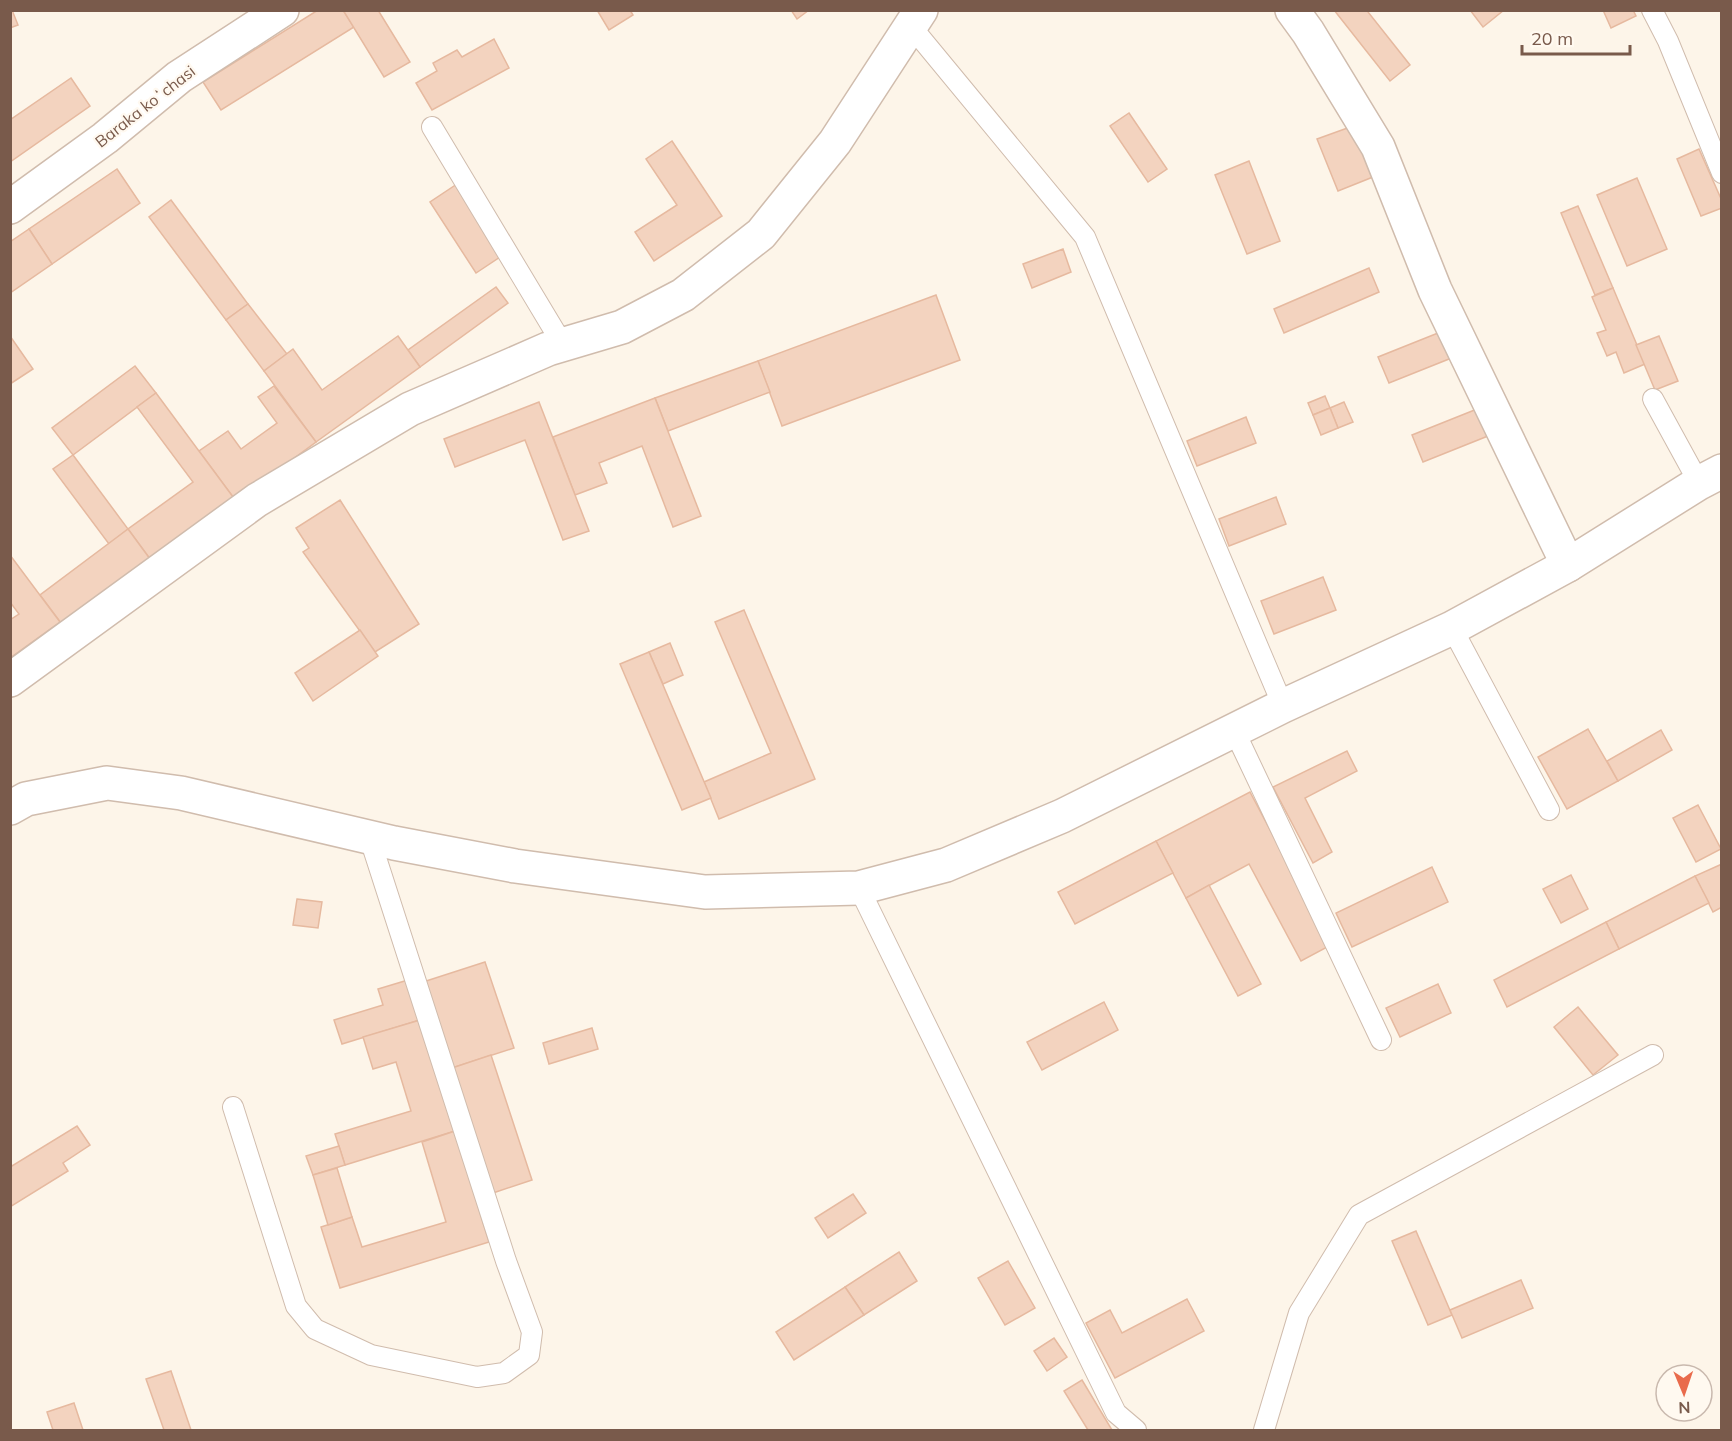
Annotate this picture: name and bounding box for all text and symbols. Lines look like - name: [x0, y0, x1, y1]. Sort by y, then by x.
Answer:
- scale bar: [1522, 18, 1630, 56]
- text: 20 m: [1531, 27, 1573, 50]
- street label: Baraka koʻchasi: [91, 61, 199, 151]
- north arrow: [1654, 1363, 1714, 1423]
- text: N: [1678, 1398, 1691, 1418]

